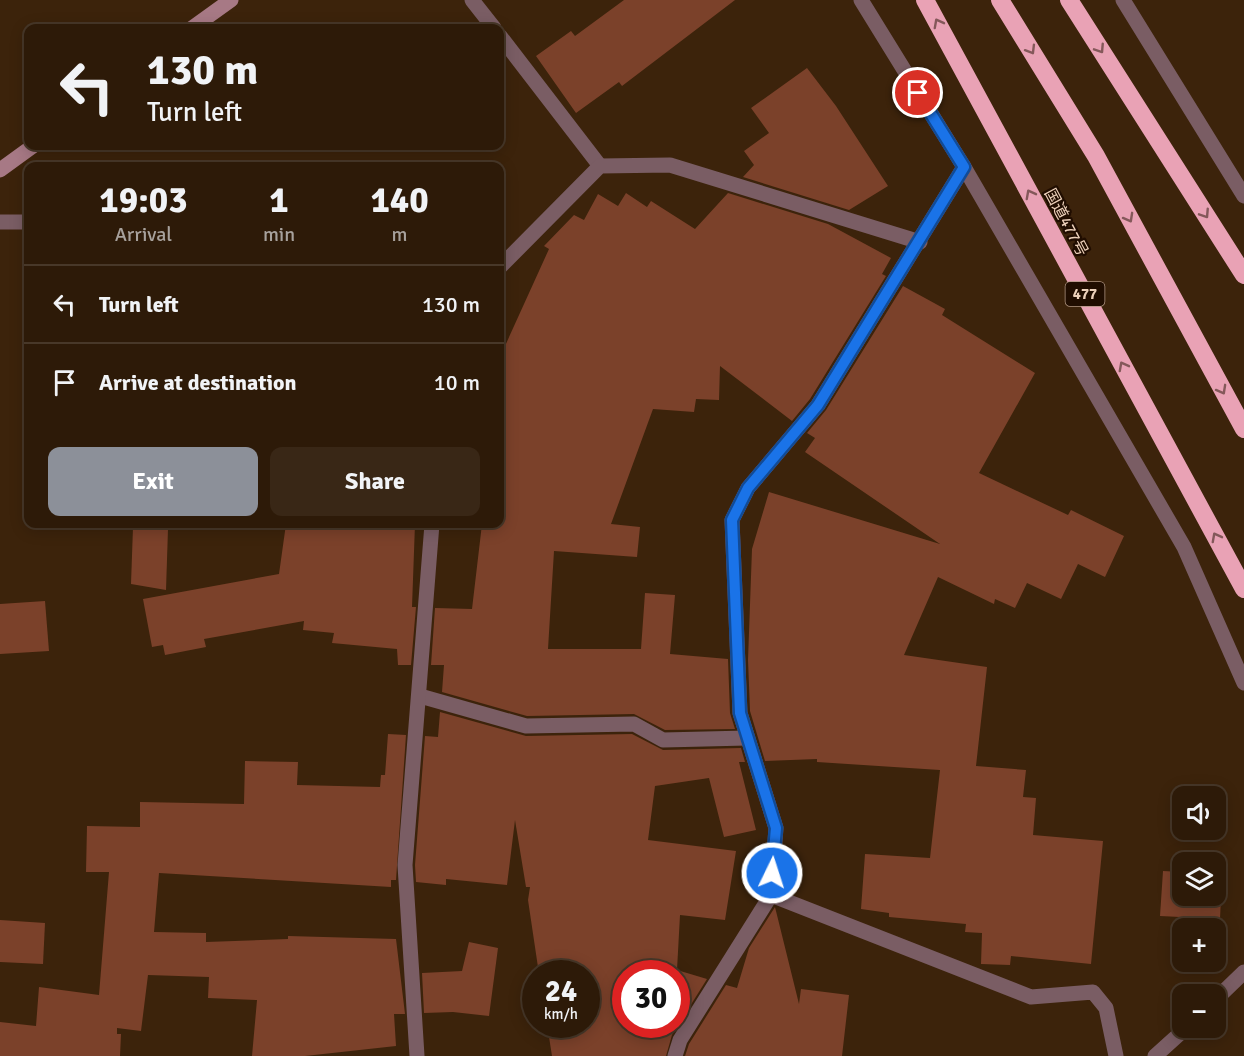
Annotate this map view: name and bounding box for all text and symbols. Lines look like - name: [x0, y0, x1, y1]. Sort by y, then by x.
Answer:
- one-way arrow: [934, 19, 945, 29]
- one-way arrow: [1093, 43, 1105, 53]
- one-way arrow: [1023, 44, 1035, 54]
- text: 130 m: [147, 45, 258, 96]
- icon: left: [48, 48, 126, 126]
- pin: [892, 67, 943, 118]
- icon: arrive: [901, 76, 934, 109]
- text: Turn left: [147, 96, 242, 129]
- text: 19:03: [99, 178, 188, 223]
- text: 1: [269, 178, 289, 223]
- text: 140: [370, 178, 429, 223]
- street label: 国道477号: [1040, 185, 1092, 260]
- one-way arrow: [1026, 190, 1037, 201]
- one-way arrow: [1198, 207, 1209, 218]
- one-way arrow: [1122, 212, 1133, 222]
- text: Arrival: [115, 222, 172, 247]
- text: min: [263, 222, 295, 247]
- text: m: [392, 222, 408, 247]
- road number: 477: [1066, 282, 1104, 306]
- icon: left: [48, 288, 81, 321]
- text: Turn left: [99, 291, 179, 318]
- text: 130 m: [422, 291, 480, 318]
- one-way arrow: [1119, 362, 1130, 372]
- icon: arrive: [48, 366, 81, 399]
- text: Arrive at destination: [99, 369, 296, 396]
- text: 10 m: [434, 369, 480, 396]
- one-way arrow: [1215, 383, 1226, 394]
- button: Exit: [48, 447, 258, 516]
- button: Share: [270, 447, 480, 516]
- one-way arrow: [1212, 533, 1223, 543]
- map controls: [1172, 786, 1226, 1038]
- button: sound: [1172, 786, 1226, 840]
- position arrow: [740, 841, 804, 905]
- button: layers: [1172, 852, 1226, 906]
- button: +: [1172, 918, 1226, 972]
- speed limit sign: 30: [612, 960, 690, 1038]
- text: 24: [545, 973, 577, 1010]
- button: −: [1172, 984, 1226, 1038]
- text: km/h: [544, 1005, 578, 1023]

